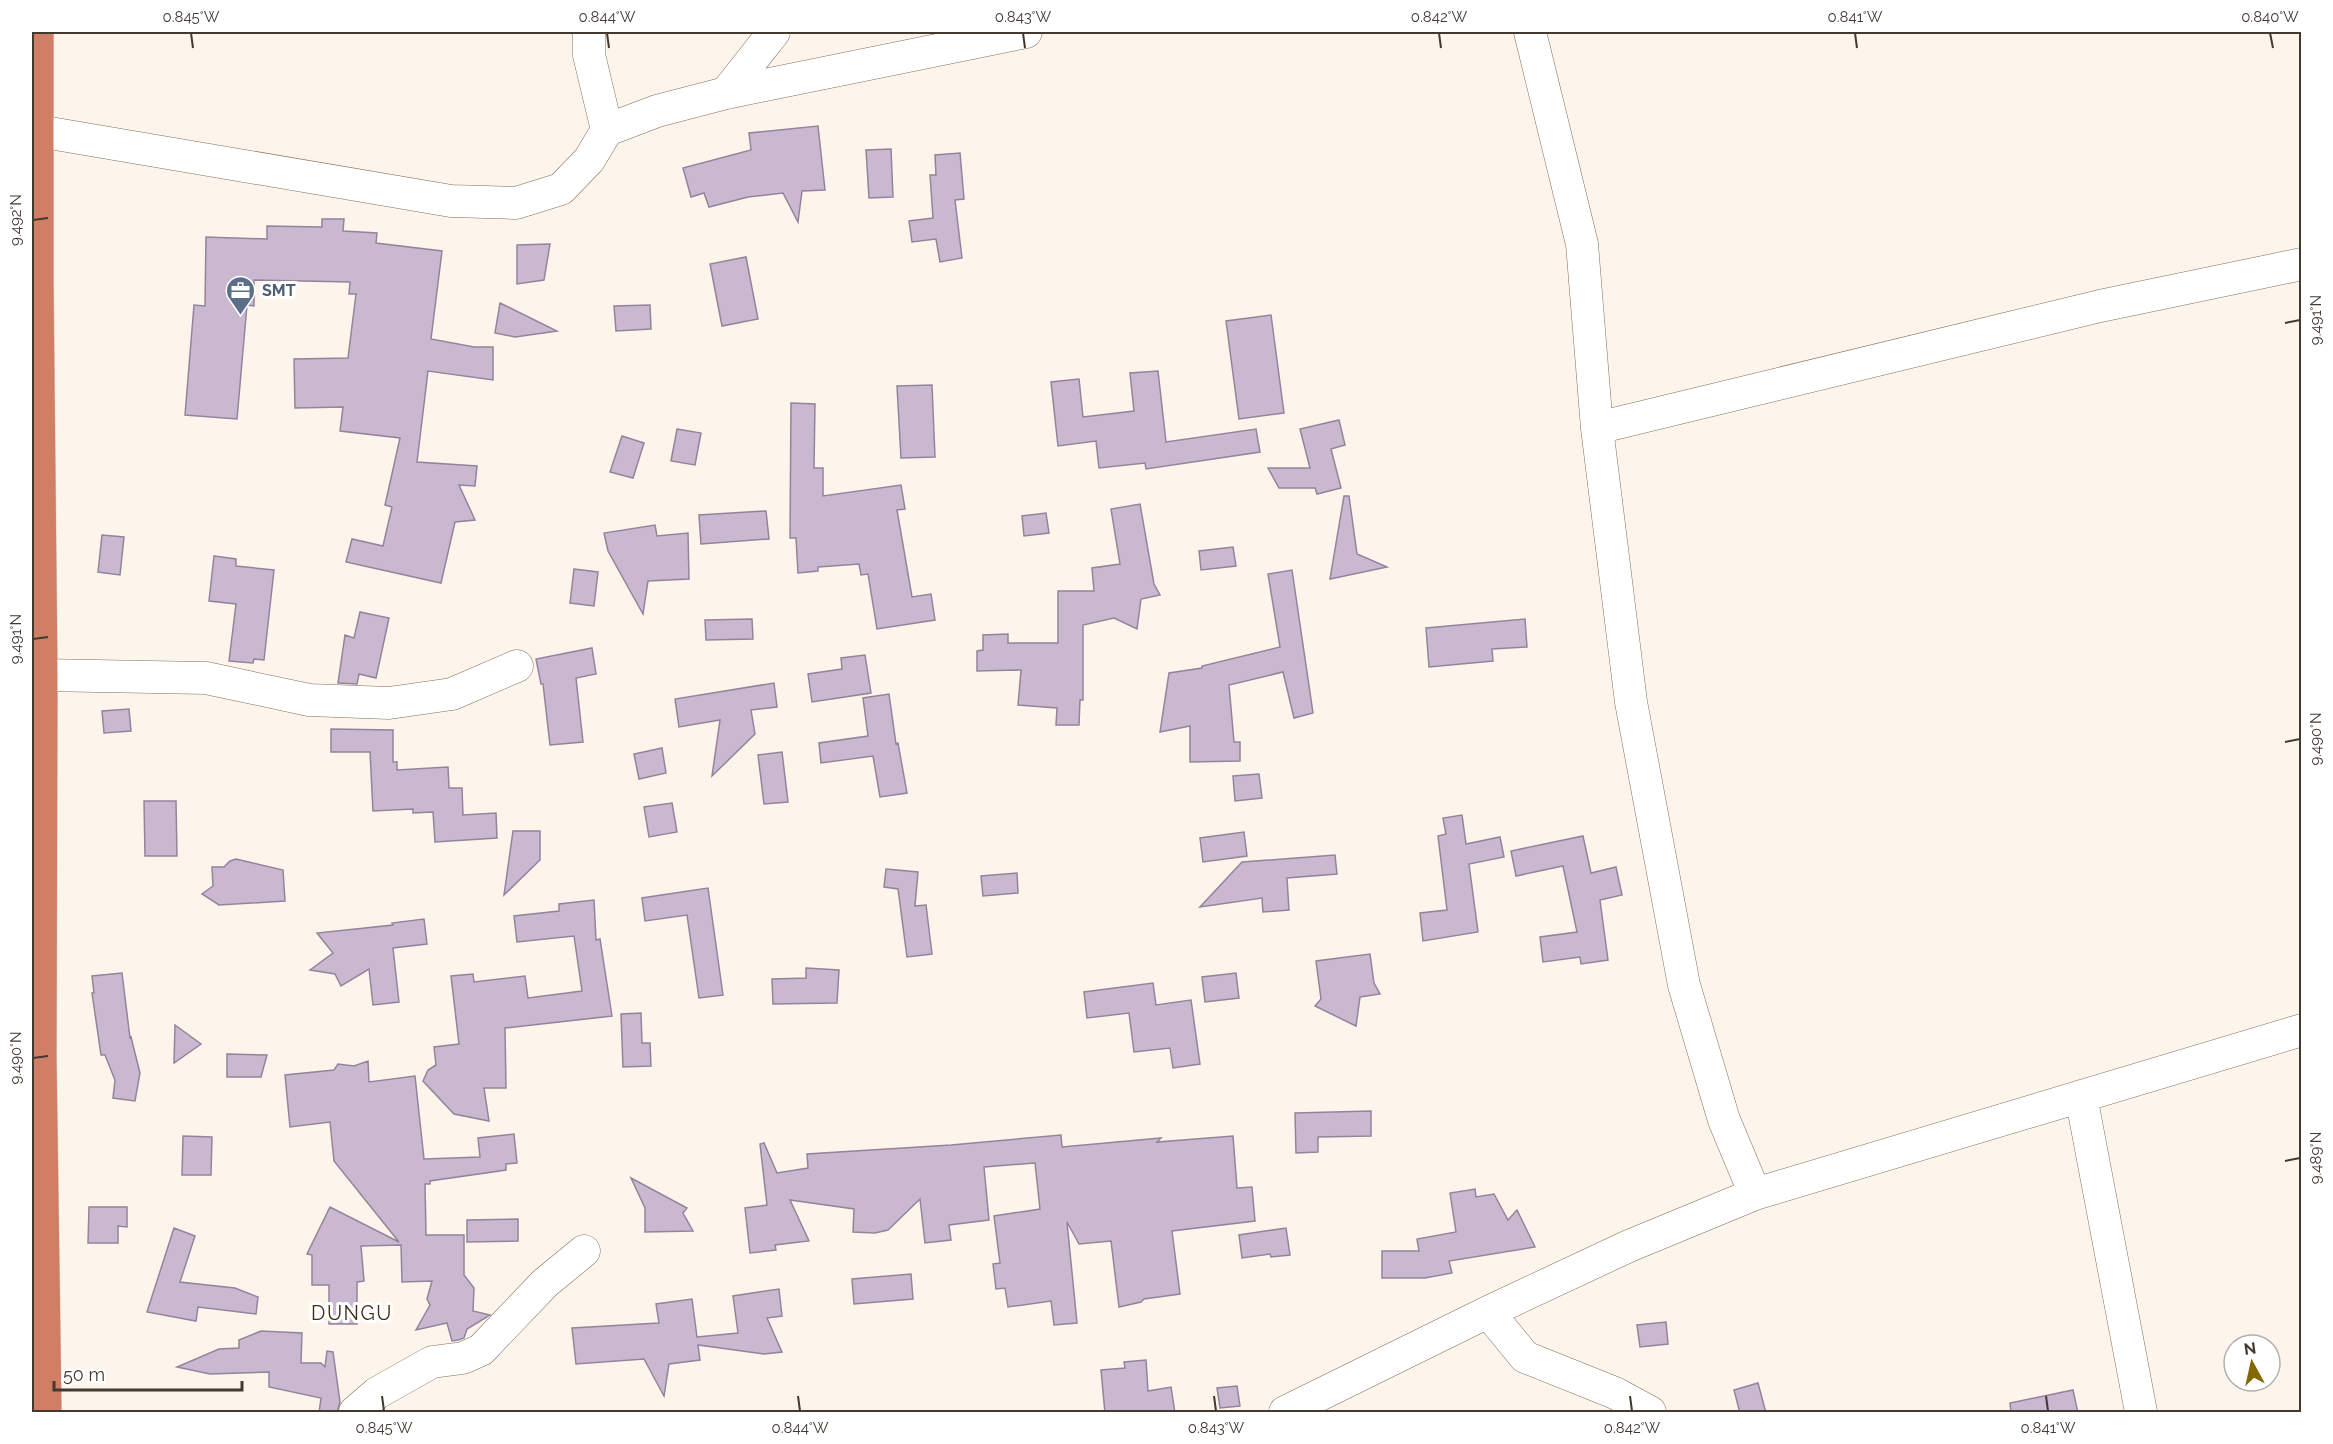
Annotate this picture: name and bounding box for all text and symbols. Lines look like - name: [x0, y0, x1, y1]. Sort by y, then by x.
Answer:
- text: 0.845°W: [163, 8, 220, 26]
- text: 0.844°W: [579, 8, 636, 26]
- text: 0.843°W: [995, 8, 1052, 26]
- text: 0.842°W: [1411, 8, 1468, 26]
- text: 0.841°W: [1828, 8, 1883, 26]
- text: 0.840°W: [2241, 8, 2299, 26]
- text: 9.492°N: [7, 194, 25, 246]
- office icon: SMT: [225, 274, 257, 316]
- place label: SMT: [262, 281, 296, 300]
- text: 9.491°N: [2307, 295, 2325, 345]
- text: 9.491°N: [7, 614, 25, 664]
- text: 9.490°N: [2307, 712, 2325, 766]
- text: 9.490°N: [7, 1031, 25, 1085]
- text: 9.489°N: [2307, 1132, 2325, 1184]
- district label: DUNGU: [311, 1301, 393, 1325]
- north arrow: [2222, 1333, 2282, 1393]
- text: N: [2243, 1338, 2257, 1359]
- scale bar: [54, 1354, 242, 1392]
- text: 50 m: [63, 1364, 105, 1385]
- text: 0.845°W: [356, 1419, 413, 1437]
- text: 0.844°W: [772, 1419, 829, 1437]
- text: 0.843°W: [1188, 1419, 1245, 1437]
- text: 0.842°W: [1604, 1419, 1661, 1437]
- text: 0.841°W: [2021, 1419, 2076, 1437]

